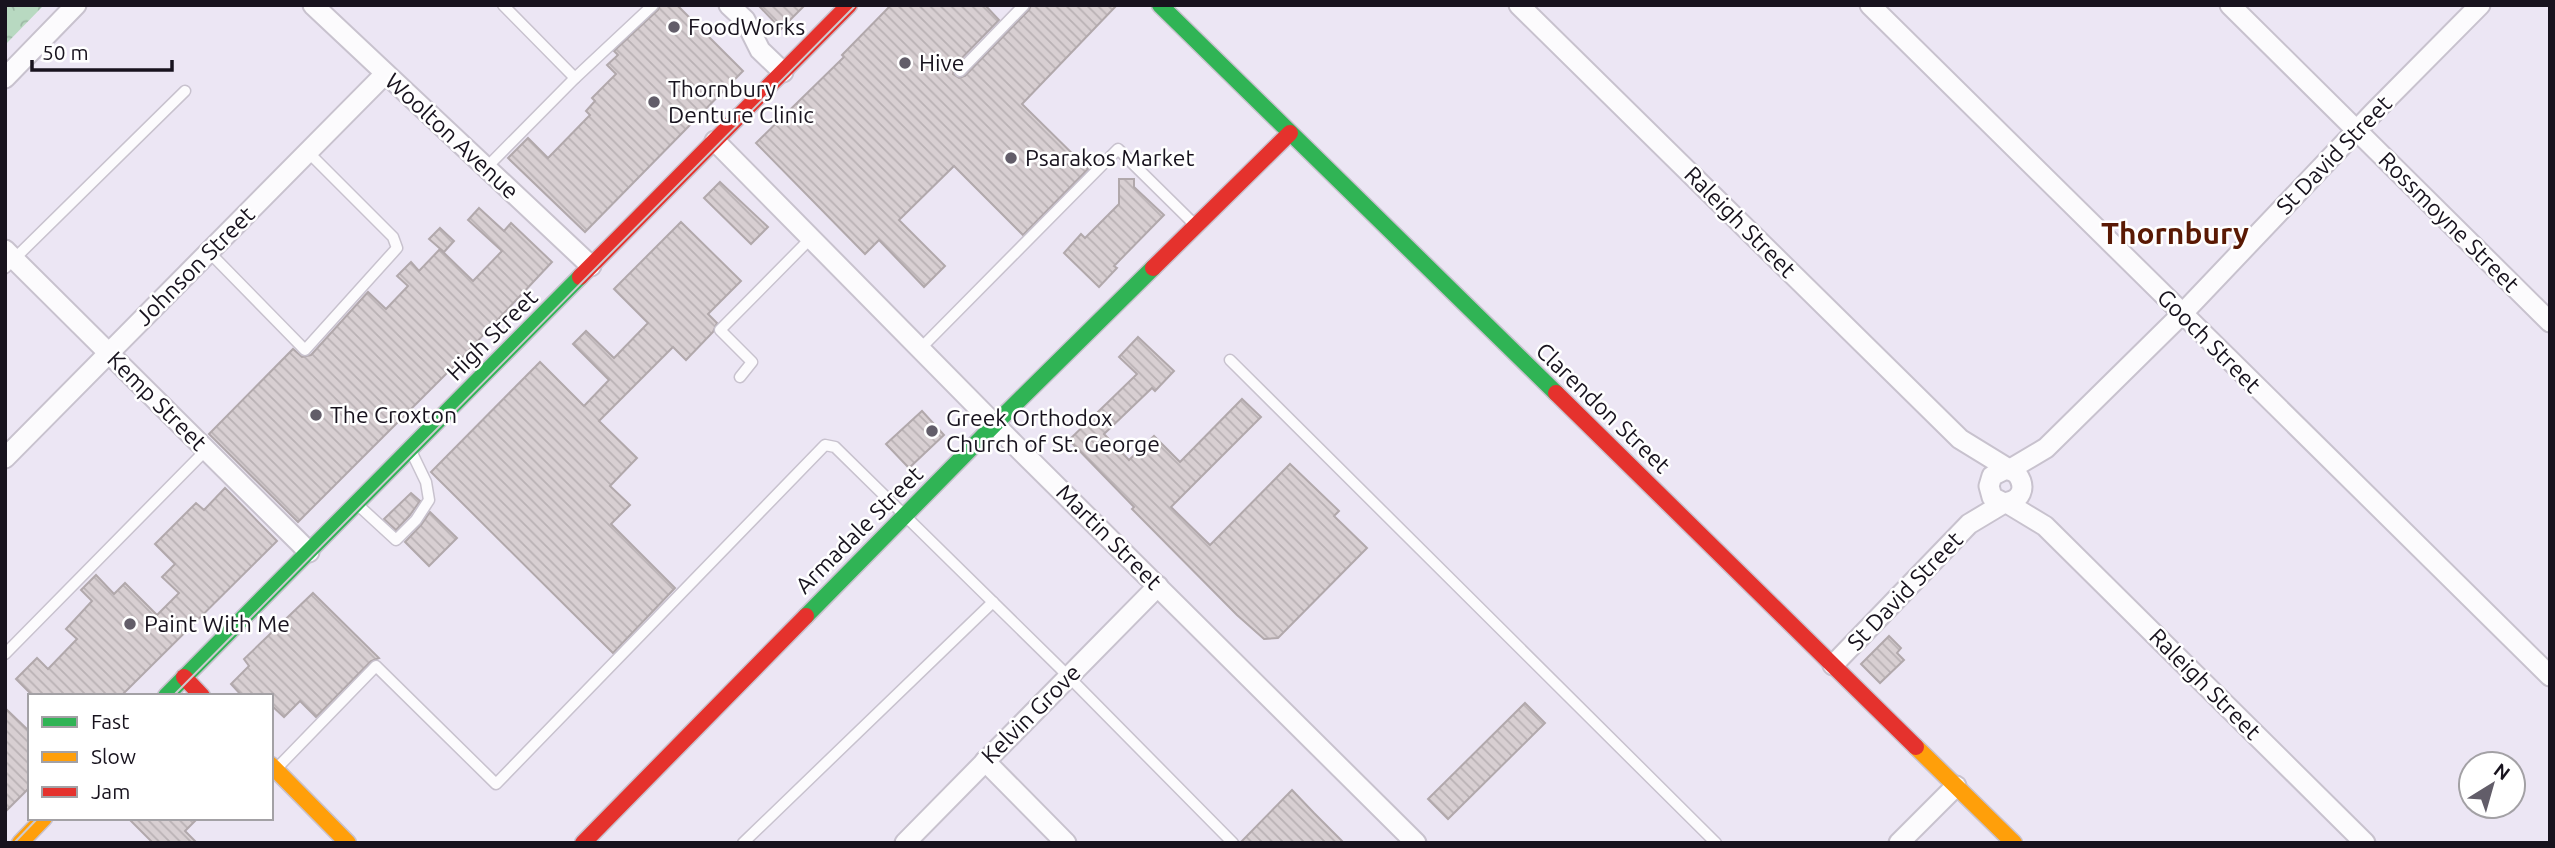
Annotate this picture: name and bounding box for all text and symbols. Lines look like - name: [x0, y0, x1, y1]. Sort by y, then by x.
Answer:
- place label: FoodWorks: [688, 14, 805, 39]
- marker: FoodWorks: [666, 19, 682, 35]
- scale bar: [32, 28, 172, 72]
- text: 50 m: [42, 40, 89, 64]
- place label: Hive: [919, 50, 964, 75]
- marker: Hive: [897, 55, 913, 71]
- street label: Woolton Avenue: [381, 68, 524, 203]
- place label: Thornbury Denture Clinic: [668, 76, 814, 127]
- street label: St David Street: [2271, 91, 2396, 219]
- marker: Thornbury Denture Clinic: [646, 94, 662, 110]
- place label: Psarakos Market: [1025, 145, 1194, 170]
- street label: Rossmoyne Street: [2374, 147, 2524, 297]
- marker: Psarakos Market: [1003, 150, 1019, 166]
- street label: Raleigh Street: [1680, 161, 1801, 282]
- street label: Johnson Street: [130, 201, 259, 330]
- district label: Thornbury: [2101, 216, 2249, 250]
- street label: High Street: [441, 284, 542, 385]
- street label: Gooch Street: [2153, 284, 2266, 397]
- street label: Clarendon Street: [1531, 338, 1675, 478]
- street label: Kemp Street: [103, 346, 212, 455]
- place label: The Croxton: [330, 402, 457, 427]
- place label: Greek Orthodox Church of St. George: [946, 405, 1160, 456]
- marker: The Croxton: [308, 407, 324, 423]
- marker: Greek Orthodox Church of St. George: [924, 423, 940, 439]
- street label: Armadale Street: [790, 461, 927, 598]
- street label: Martin Street: [1052, 479, 1167, 594]
- street label: St David Street: [1842, 527, 1967, 655]
- place label: Paint With Me: [144, 611, 290, 636]
- marker: Paint With Me: [122, 616, 138, 632]
- street label: Raleigh Street: [2145, 623, 2266, 744]
- street label: Kelvin Grove: [976, 659, 1085, 768]
- legend: [28, 694, 273, 820]
- text: Fast: [91, 709, 129, 733]
- text: Slow: [91, 744, 136, 768]
- north arrow: [2457, 750, 2527, 820]
- text: N: [2490, 758, 2515, 784]
- text: Jam: [91, 779, 130, 803]

